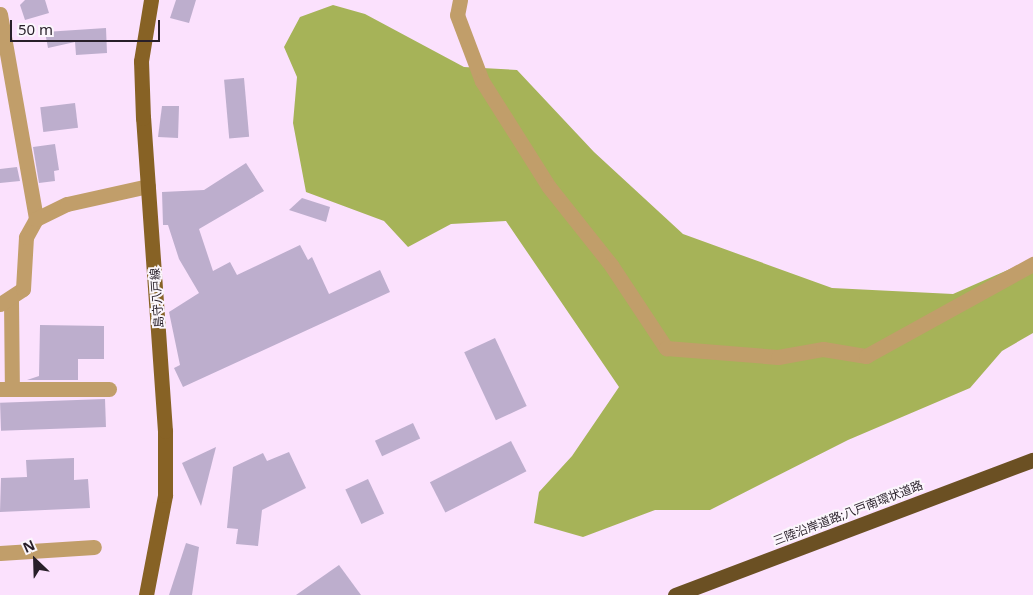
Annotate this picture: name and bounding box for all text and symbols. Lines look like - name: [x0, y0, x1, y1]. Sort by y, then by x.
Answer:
- scale bar: [12, 10, 162, 42]
- text: 50 m: [18, 19, 53, 39]
- street label: 島守八戸線: [148, 268, 166, 328]
- street label: 三陸沿岸道路;八戸南環状道路: [771, 478, 925, 548]
- north arrow: [10, 535, 60, 585]
- text: N: [20, 535, 38, 557]

